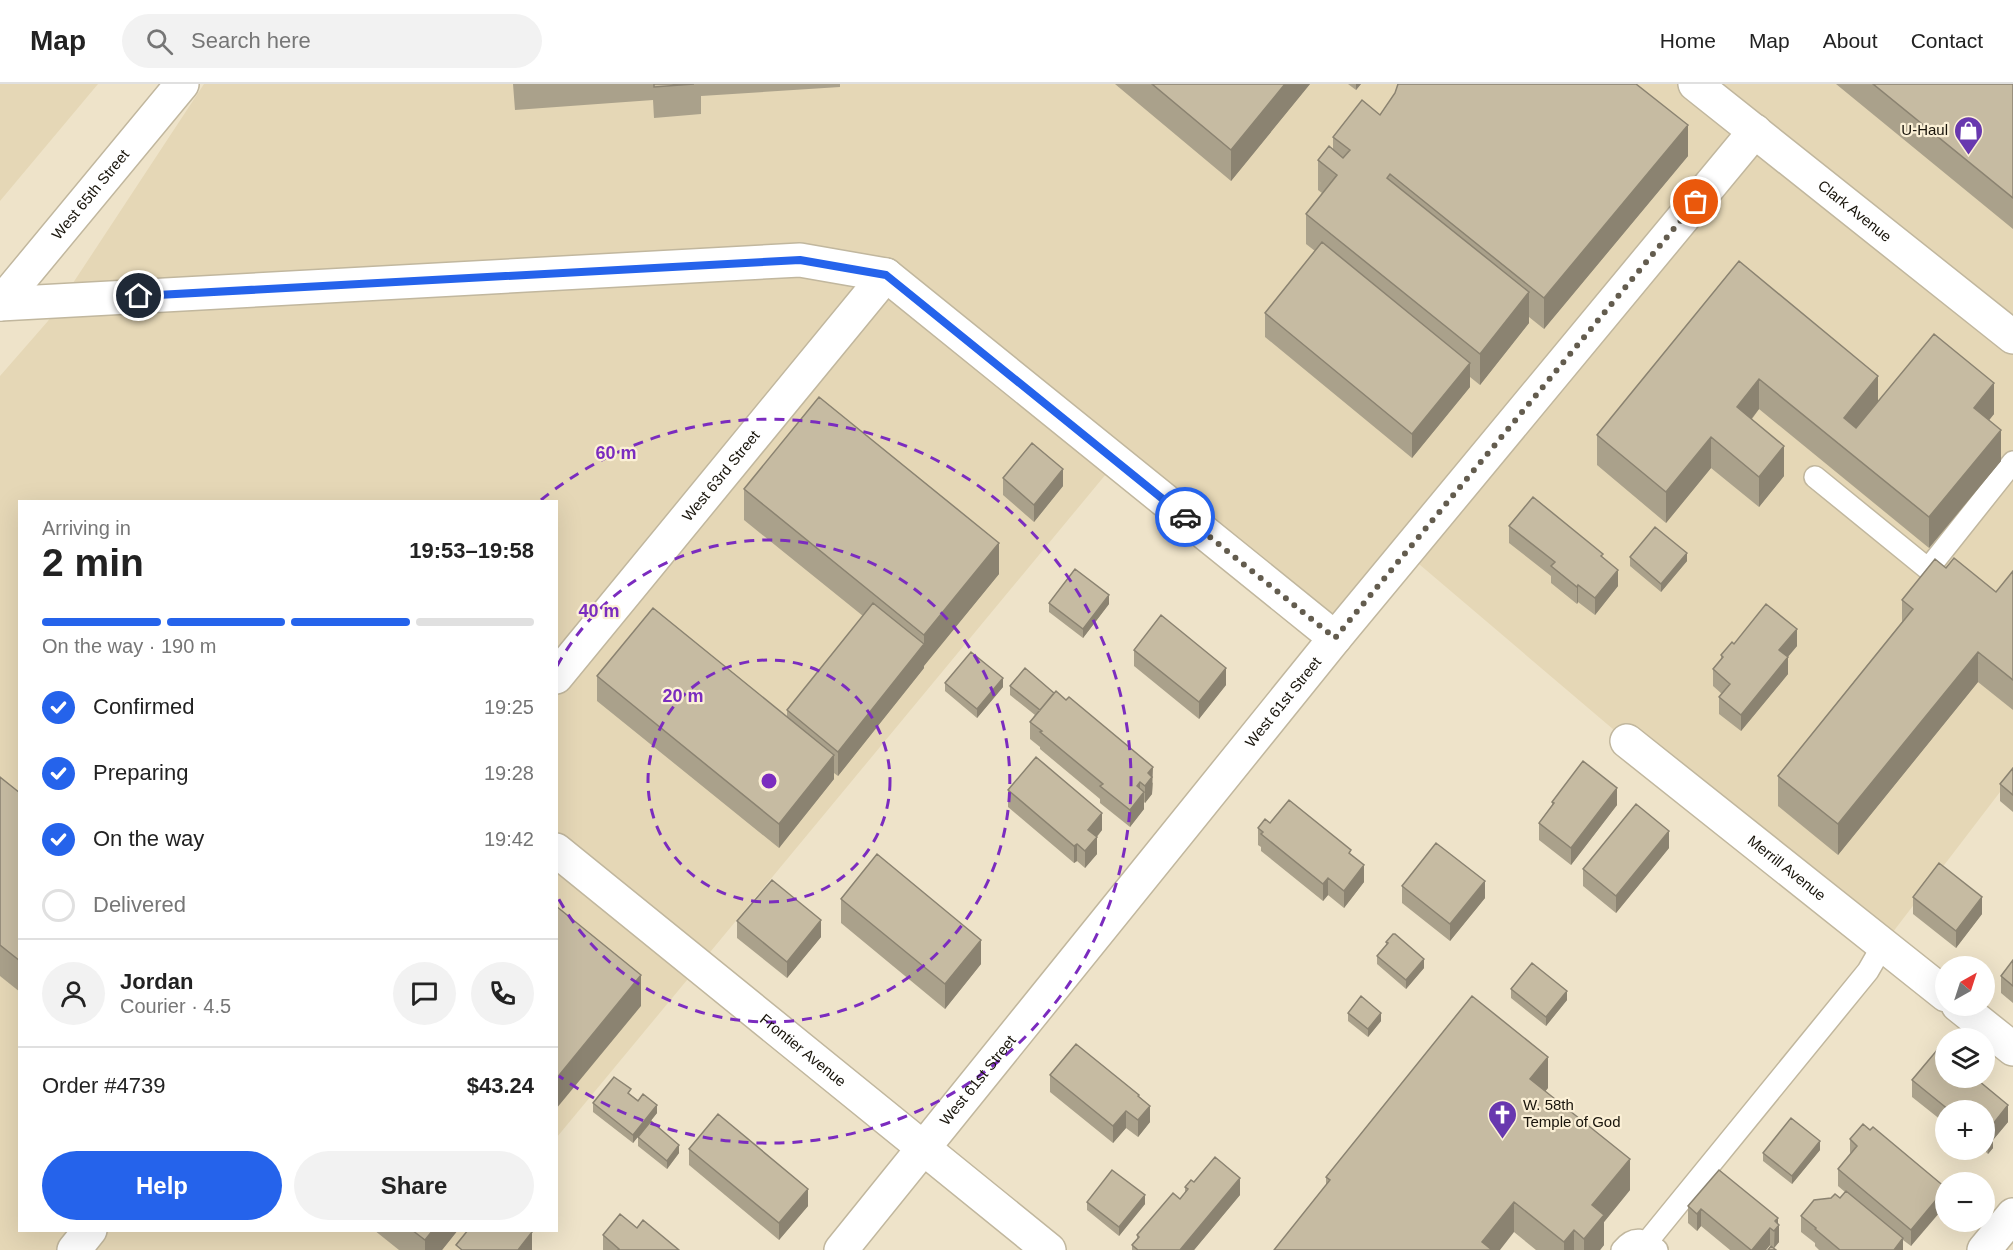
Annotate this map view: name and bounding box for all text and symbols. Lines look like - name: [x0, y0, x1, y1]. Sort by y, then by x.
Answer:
- search box: [122, 14, 542, 68]
- text: Map: [30, 25, 86, 56]
- icon: search: [143, 25, 176, 58]
- text: Search here: [191, 28, 311, 53]
- text: Home: [1660, 29, 1716, 52]
- text: Map: [1749, 29, 1790, 52]
- text: About: [1823, 29, 1878, 52]
- text: Contact: [1911, 29, 1983, 52]
- shop icon: U-Haul: [1953, 114, 1985, 156]
- place label: U-Haul: [1901, 121, 1948, 138]
- street label: West 65th Street: [48, 145, 133, 243]
- pin: [1670, 176, 1721, 227]
- street label: Clark Avenue: [1815, 176, 1895, 245]
- icon: bag: [1679, 185, 1712, 218]
- pin: [113, 270, 164, 321]
- icon: home: [122, 279, 155, 312]
- street label: West 63rd Street: [678, 426, 763, 525]
- text: 60 m: [595, 443, 637, 463]
- courier: [1155, 487, 1215, 547]
- icon: car: [1169, 501, 1202, 534]
- text: Arriving in: [42, 517, 131, 539]
- text: 19:53–19:58: [409, 538, 534, 563]
- text: 2 min: [42, 541, 144, 584]
- text: 40 m: [578, 601, 620, 621]
- text: On the way · 190 m: [42, 635, 217, 657]
- street label: West 61st Street: [1241, 653, 1325, 750]
- text: 20 m: [662, 686, 704, 706]
- icon: check: [42, 691, 75, 724]
- text: Confirmed: [93, 694, 194, 719]
- text: 19:25: [484, 696, 534, 718]
- icon: check: [42, 757, 75, 790]
- text: Preparing: [93, 760, 188, 785]
- text: 19:28: [484, 762, 534, 784]
- centre of rings: [759, 771, 779, 791]
- icon: check: [42, 823, 75, 856]
- text: On the way: [93, 826, 204, 851]
- text: 19:42: [484, 828, 534, 850]
- street label: Merrill Avenue: [1745, 831, 1829, 904]
- text: Delivered: [93, 892, 186, 917]
- north arrow: [1935, 956, 1995, 1016]
- map controls: [1935, 956, 1995, 1232]
- button: person: [42, 962, 105, 1025]
- button: chat: [393, 962, 456, 1025]
- button: phone: [471, 962, 534, 1025]
- text: Jordan: [120, 969, 193, 994]
- text: Courier · 4.5: [120, 995, 231, 1017]
- street label: Frontier Avenue: [757, 1010, 850, 1090]
- button: layers: [1935, 1028, 1995, 1088]
- street label: West 61st Street: [936, 1031, 1019, 1128]
- text: Order #4739: [42, 1073, 166, 1098]
- text: $43.24: [467, 1073, 534, 1098]
- place label: W. 58th Temple of God: [1523, 1096, 1621, 1130]
- church icon: W. 58th Temple of God: [1486, 1098, 1518, 1140]
- button: +: [1935, 1100, 1995, 1160]
- button: Help: [42, 1151, 282, 1220]
- button: Share: [294, 1151, 534, 1220]
- button: −: [1935, 1172, 1995, 1232]

